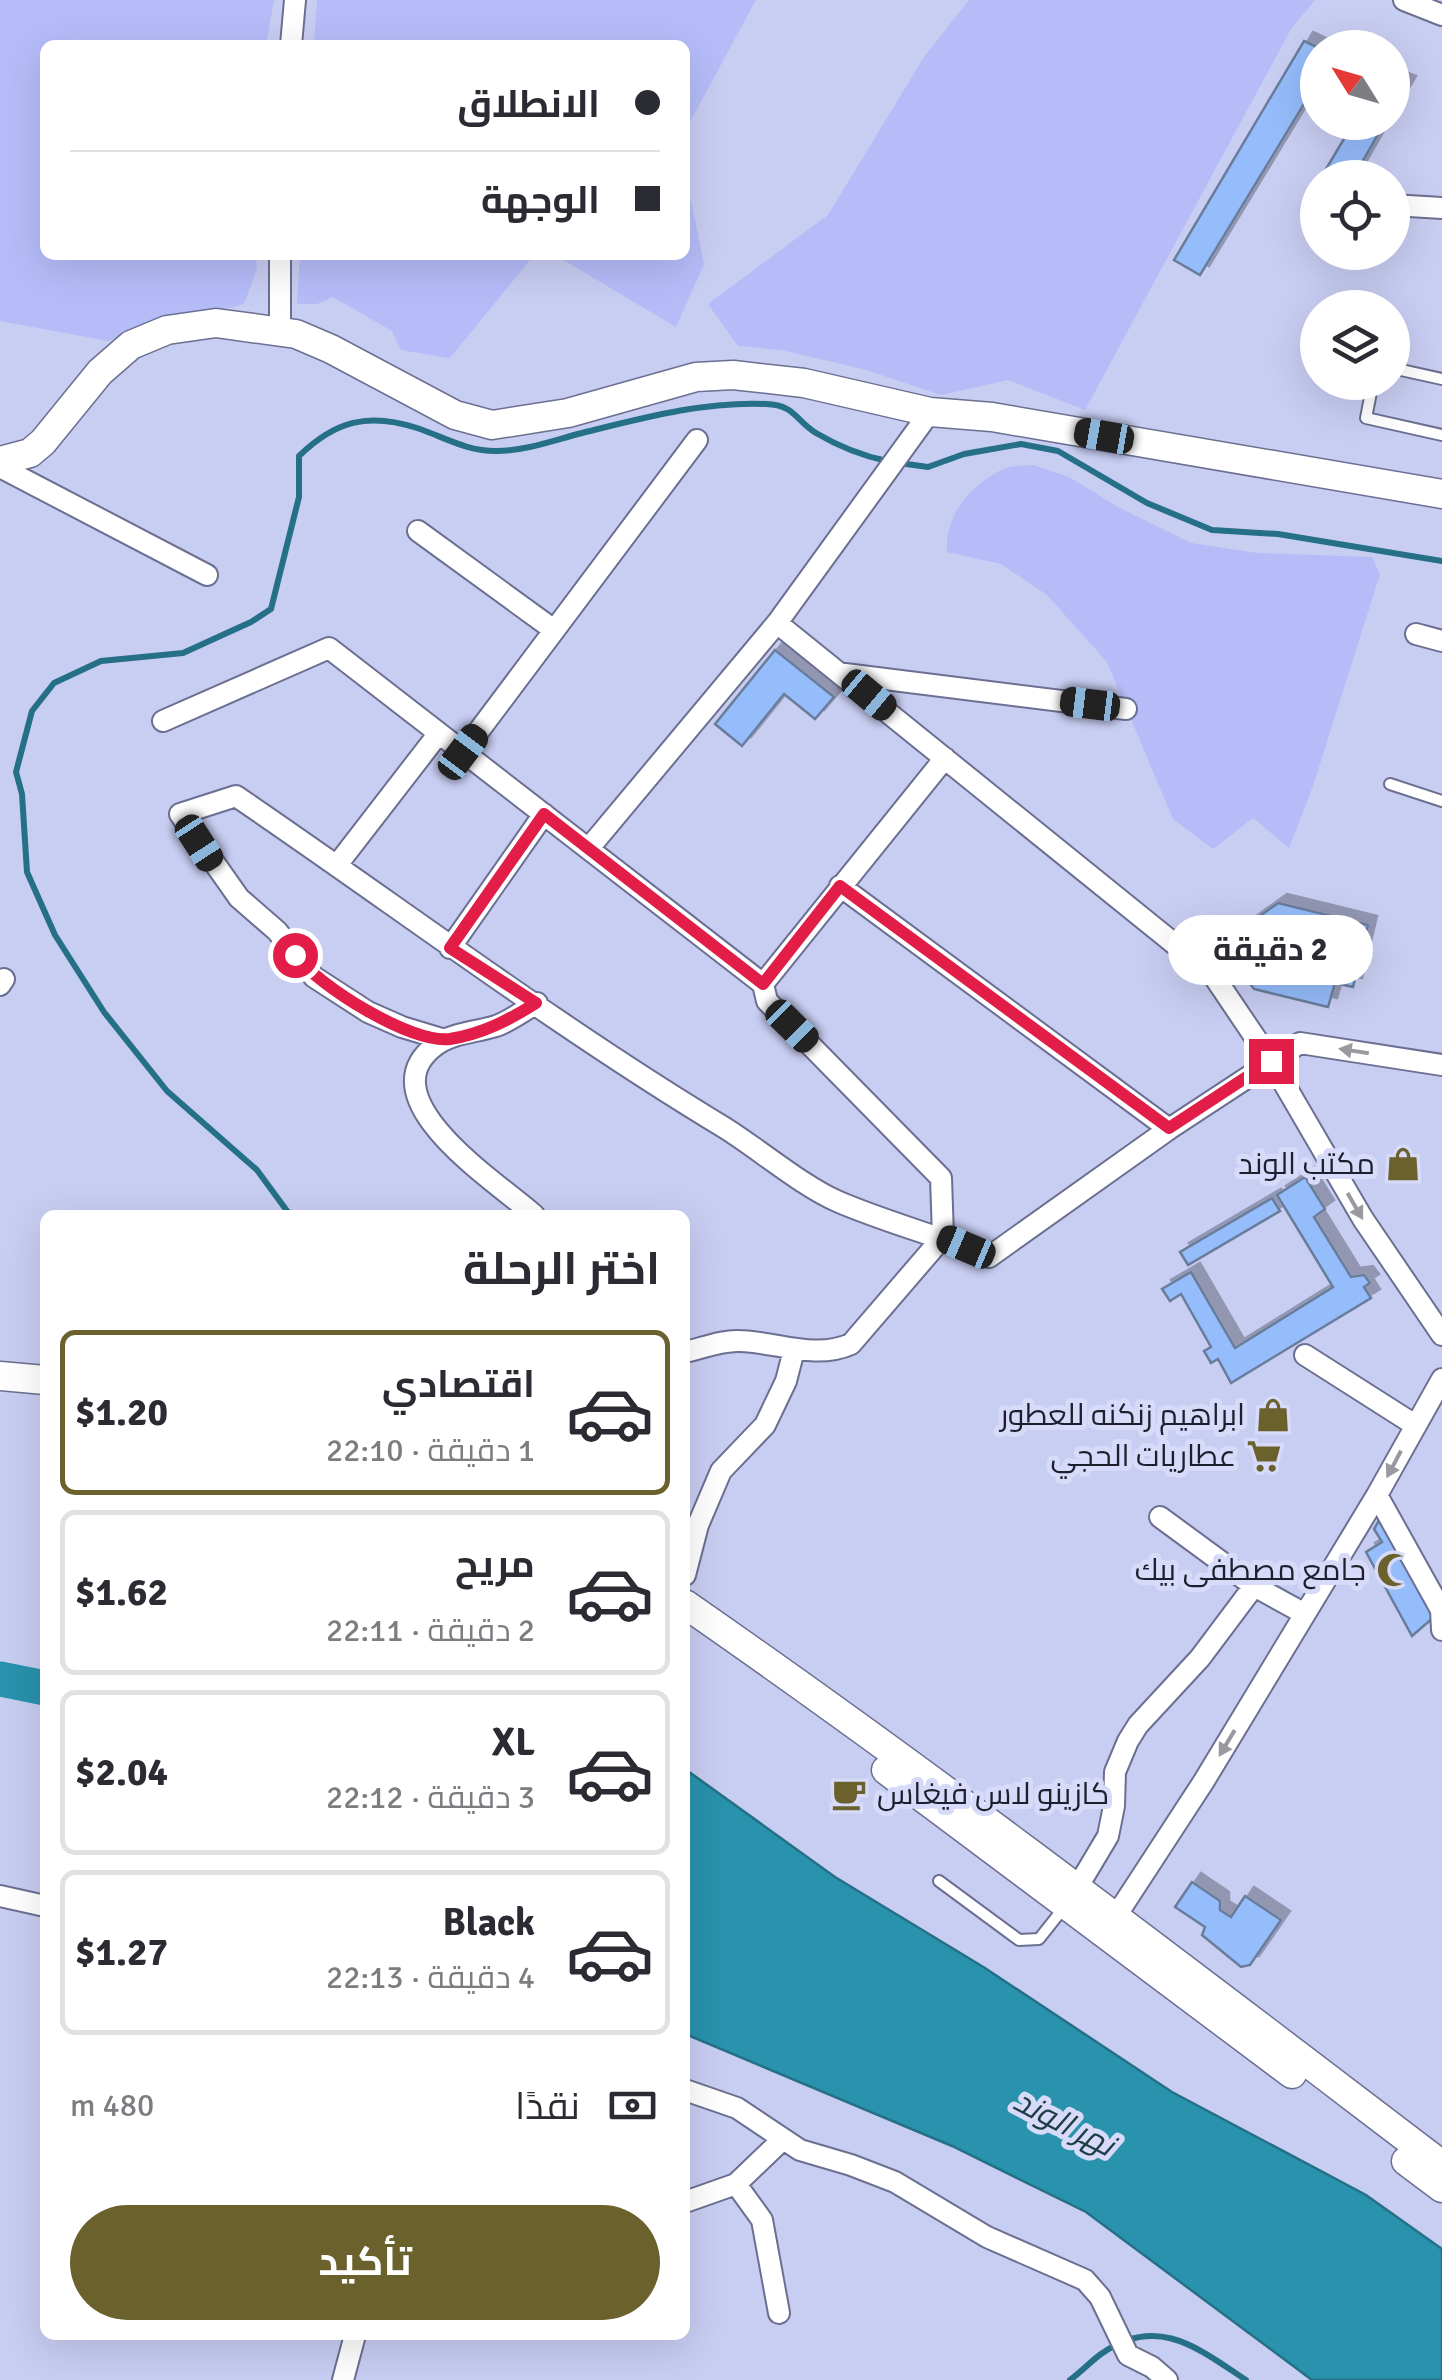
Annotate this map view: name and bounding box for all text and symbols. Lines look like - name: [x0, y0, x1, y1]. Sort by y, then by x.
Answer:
- north arrow: [1300, 30, 1410, 140]
- map controls: [1300, 30, 1410, 400]
- text: الانطلاق: [457, 81, 600, 128]
- button: locate: [1300, 160, 1410, 270]
- text: الوجهة: [481, 177, 600, 224]
- button: layers: [1300, 290, 1410, 400]
- car: [1072, 416, 1136, 456]
- car: [836, 664, 902, 726]
- car: [1058, 685, 1122, 723]
- car: [433, 719, 493, 785]
- car: [170, 810, 228, 876]
- callout: 2 دقيقة: [1168, 916, 1374, 986]
- text: 2 دقيقة: [1213, 930, 1328, 969]
- route start: [273, 933, 318, 978]
- car: [760, 994, 824, 1058]
- route end: [1249, 1039, 1294, 1084]
- one-way arrow: [1338, 1043, 1370, 1059]
- shop icon: مكتب الوند: [1384, 1145, 1422, 1183]
- place label: مكتب الوند: [1238, 1146, 1375, 1183]
- one-way arrow: [1346, 1192, 1363, 1220]
- car: [933, 1221, 999, 1273]
- text: اختر الرحلة: [463, 1242, 660, 1297]
- text: اقتصادي: [382, 1361, 535, 1408]
- icon: car: [565, 1368, 655, 1458]
- text: $1.20: [75, 1389, 168, 1436]
- shop icon: ابراهيم زنكنه للعطور: [1254, 1396, 1292, 1434]
- place label: ابراهيم زنكنه للعطور: [998, 1397, 1245, 1435]
- text: 1 دقيقة · 22:10: [326, 1431, 535, 1470]
- supermarket icon: عطاريات الحجي: [1245, 1437, 1283, 1475]
- place label: عطاريات الحجي: [1050, 1438, 1236, 1479]
- one-way arrow: [1386, 1450, 1403, 1478]
- text: مريح: [455, 1541, 535, 1588]
- icon: car: [565, 1548, 655, 1638]
- mosque icon: جامع مصطفى بيك: [1375, 1551, 1413, 1589]
- place label: جامع مصطفى بيك: [1135, 1552, 1366, 1590]
- text: $1.62: [75, 1569, 168, 1616]
- text: 2 دقيقة · 22:11: [326, 1611, 535, 1650]
- text: XL: [492, 1719, 535, 1766]
- icon: car: [565, 1728, 655, 1818]
- one-way arrow: [1219, 1729, 1236, 1757]
- text: $2.04: [75, 1749, 168, 1796]
- cafe icon: كازينو لاس فيغاس: [830, 1775, 868, 1813]
- place label: كازينو لاس فيغاس: [877, 1776, 1109, 1813]
- text: 3 دقيقة · 22:12: [326, 1778, 535, 1817]
- text: Black: [442, 1899, 535, 1946]
- icon: car: [565, 1908, 655, 1998]
- text: $1.27: [75, 1929, 168, 1976]
- text: 4 دقيقة · 22:13: [326, 1958, 535, 1997]
- icon: cash: [605, 2078, 660, 2133]
- water label: نهر الوند: [1007, 2081, 1124, 2166]
- text: نقدًا: [515, 2083, 580, 2130]
- text: 480 m: [70, 2086, 154, 2125]
- button: تأكيد: [70, 2205, 660, 2320]

